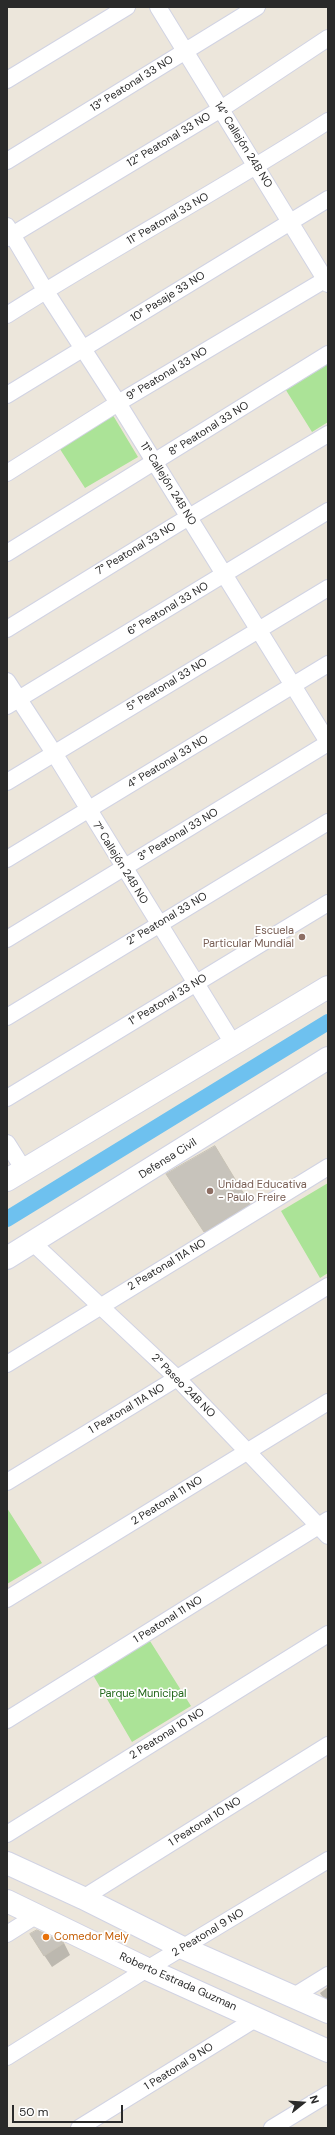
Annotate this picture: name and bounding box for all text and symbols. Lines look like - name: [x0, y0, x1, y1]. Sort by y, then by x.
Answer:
- street label: 13° Peatonal 33 NO: [88, 53, 176, 115]
- street label: 14° Callejón 24B NO: [211, 100, 275, 190]
- street label: 12° Peatonal 33 NO: [125, 110, 213, 170]
- street label: 11° Peatonal 33 NO: [125, 190, 211, 248]
- street label: 10° Pasaje 33 NO: [128, 269, 208, 325]
- street label: 9° Peatonal 33 NO: [124, 345, 210, 403]
- street label: 8° Peatonal 33 NO: [167, 399, 251, 459]
- street label: 11° Callejón 24B NO: [137, 440, 199, 528]
- street label: 7° Peatonal 33 NO: [94, 520, 178, 578]
- street label: 6° Peatonal 33 NO: [125, 580, 211, 638]
- street label: 5° Peatonal 33 NO: [124, 656, 210, 714]
- street label: 4° Peatonal 33 NO: [125, 733, 211, 791]
- street label: 3° Peatonal 33 NO: [135, 806, 221, 864]
- street label: 7° Callejón 24B NO: [89, 819, 151, 907]
- street label: 2° Peatonal 33 NO: [124, 890, 210, 948]
- place label: Escuela Particular Mundial: [203, 924, 294, 950]
- marker: Escuela Particular Mundial: [297, 932, 307, 942]
- street label: 1° Peatonal 33 NO: [127, 972, 209, 1028]
- street label: Defensa Civil: [137, 1136, 199, 1182]
- place label: Unidad Educativa - Paulo Freire: [218, 1178, 307, 1204]
- marker: Unidad Educativa - Paulo Freire: [205, 1186, 215, 1196]
- street label: 2 Peatonal 11A NO: [125, 1236, 209, 1294]
- street label: 2° Paseo 24B NO: [148, 1351, 218, 1421]
- street label: 1 Peatonal 11A NO: [87, 1381, 167, 1437]
- street label: 2 Peatonal 11 NO: [129, 1474, 205, 1528]
- street label: 1 Peatonal 11 NO: [131, 1594, 205, 1646]
- park label: Parque Municipal: [99, 1687, 187, 1701]
- street label: 2 Peatonal 10 NO: [127, 1706, 207, 1762]
- street label: 1 Peatonal 10 NO: [166, 1794, 244, 1850]
- street label: 2 Peatonal 9 NO: [170, 1906, 246, 1960]
- place label: Comedor Mely: [54, 1930, 129, 1944]
- marker: Comedor Mely: [41, 1932, 51, 1942]
- street label: Roberto Estrada Guzman: [117, 1950, 239, 2014]
- street label: 1 Peatonal 9 NO: [142, 2041, 216, 2093]
- north arrow: [283, 2083, 323, 2123]
- text: N: [307, 2094, 322, 2105]
- scale bar: [14, 2097, 125, 2123]
- text: 50 m: [19, 2104, 48, 2120]

